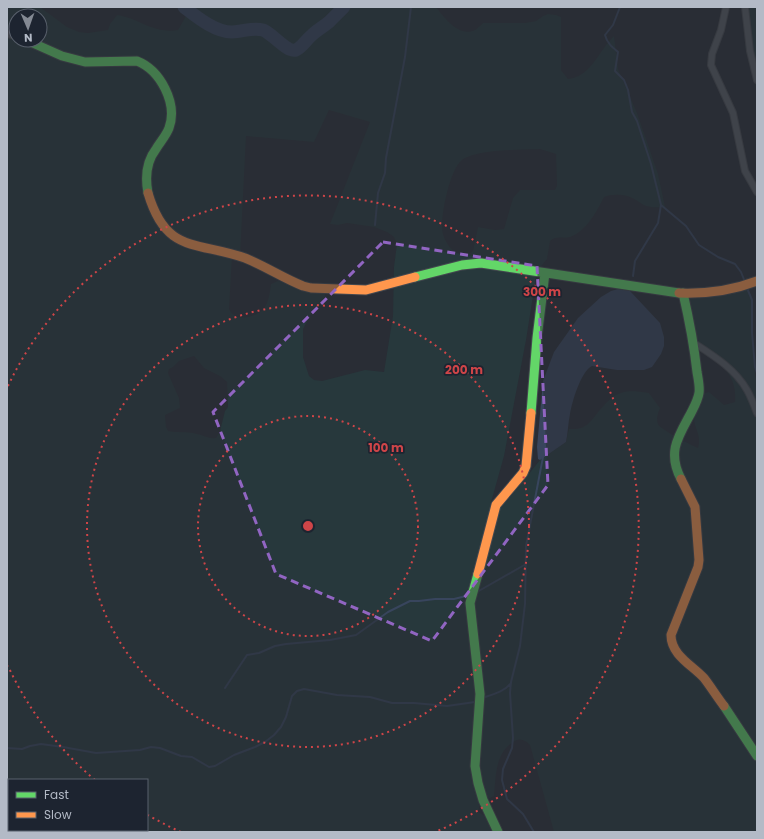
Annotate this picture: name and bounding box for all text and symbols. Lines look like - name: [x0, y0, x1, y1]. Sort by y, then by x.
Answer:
- north arrow: [8, 8, 48, 48]
- text: N: [24, 30, 33, 46]
- text: 300 m: [523, 283, 561, 300]
- text: 200 m: [445, 361, 483, 378]
- text: 100 m: [368, 439, 404, 456]
- centre of rings: [301, 519, 315, 533]
- legend: [8, 779, 148, 831]
- text: Fast: [44, 786, 69, 803]
- text: Slow: [44, 806, 72, 823]

